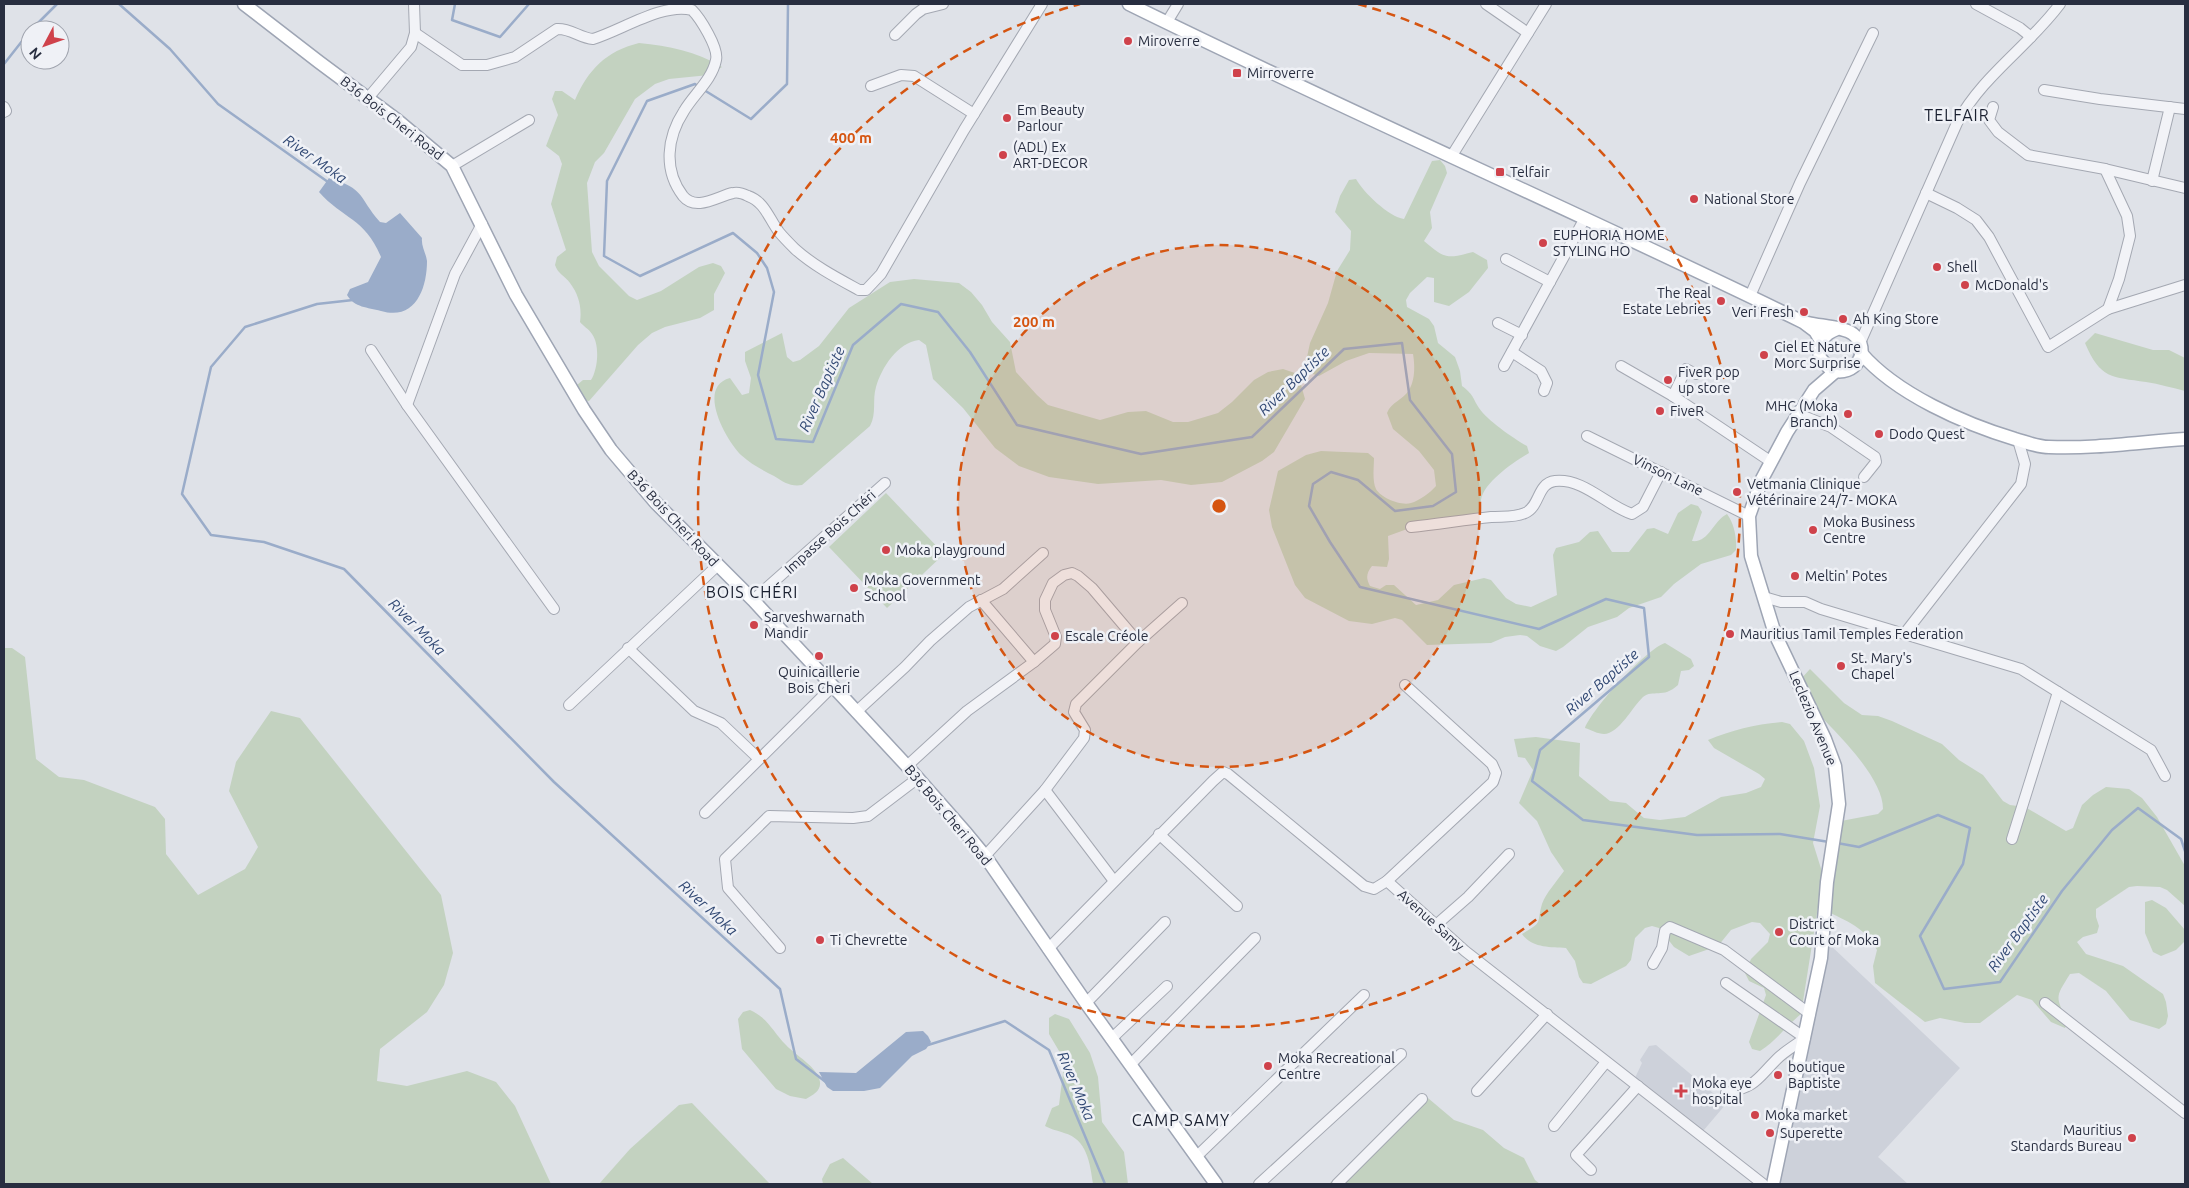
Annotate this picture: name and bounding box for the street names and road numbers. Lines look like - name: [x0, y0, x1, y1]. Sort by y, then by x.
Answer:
- street label: B36 Bois Cheri Road: [337, 73, 447, 163]
- street label: Vinson Lane: [1630, 451, 1706, 499]
- street label: B36 Bois Cheri Road: [624, 466, 722, 570]
- street label: Impasse Bois Chéri: [781, 487, 879, 577]
- street label: Leclezio Avenue: [1786, 668, 1840, 768]
- street label: B36 Bois Cheri Road: [901, 762, 995, 868]
- street label: Avenue Samy: [1395, 886, 1468, 954]

